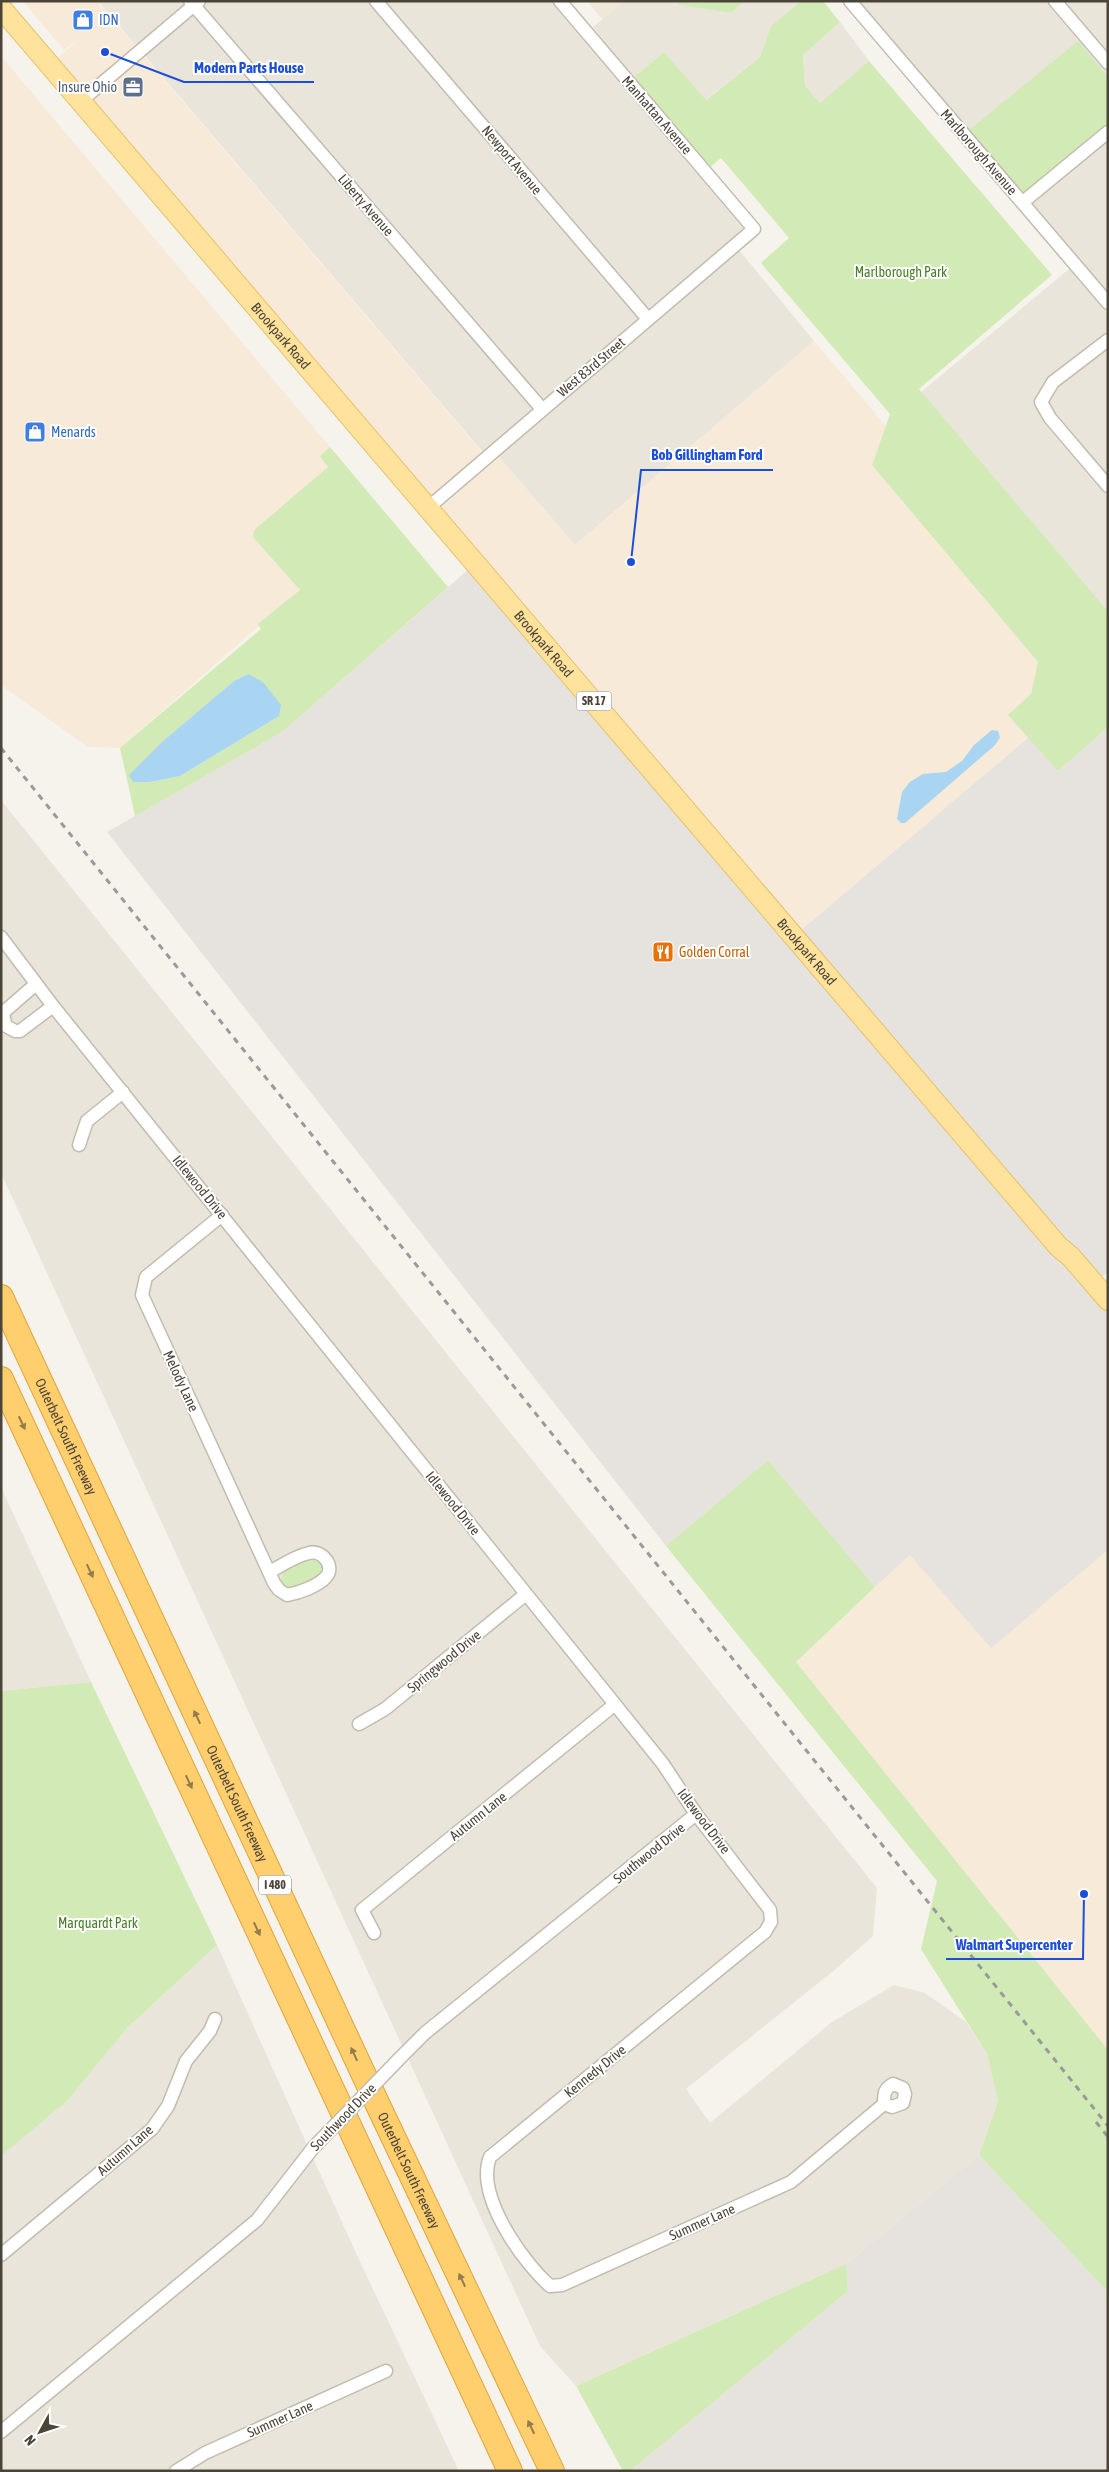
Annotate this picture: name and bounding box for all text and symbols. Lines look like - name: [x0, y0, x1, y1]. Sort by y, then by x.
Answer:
- shop icon: IDN: [71, 8, 95, 32]
- place label: IDN: [99, 12, 119, 28]
- callout: Modern Parts House: [184, 52, 314, 82]
- text: Modern Parts House: [194, 59, 304, 76]
- street label: Manhattan Avenue: [619, 73, 695, 157]
- office icon: Insure Ohio: [121, 75, 145, 99]
- place label: Insure Ohio: [58, 79, 117, 95]
- street label: Marlborough Avenue: [938, 106, 1020, 198]
- street label: Newport Avenue: [479, 122, 545, 198]
- street label: Liberty Avenue: [335, 171, 397, 239]
- park label: Marlborough Park: [855, 264, 947, 280]
- street label: Brookpark Road: [248, 299, 314, 372]
- street label: West 83rd Street: [554, 334, 628, 400]
- shop icon: Menards: [23, 420, 47, 444]
- place label: Menards: [51, 424, 96, 440]
- callout: Bob Gillingham Ford: [641, 440, 773, 470]
- text: Bob Gillingham Ford: [651, 446, 763, 463]
- street label: Brookpark Road: [511, 607, 577, 680]
- road number: SR 17: [576, 691, 612, 710]
- street label: Brookpark Road: [774, 915, 840, 988]
- restaurant icon: Golden Corral: [651, 940, 675, 964]
- place label: Golden Corral: [679, 944, 750, 960]
- street label: Idlewood Drive: [170, 1152, 230, 1222]
- street label: Melody Lane: [160, 1348, 202, 1414]
- street label: Outerbelt South Freeway: [32, 1376, 100, 1498]
- one-way arrow: [18, 1416, 26, 1430]
- street label: Idlewood Drive: [423, 1468, 483, 1538]
- one-way arrow: [87, 1564, 95, 1578]
- street label: Springwood Drive: [404, 1627, 484, 1695]
- one-way arrow: [192, 1710, 200, 1724]
- street label: Outerbelt South Freeway: [203, 1743, 271, 1865]
- one-way arrow: [184, 1774, 193, 1789]
- street label: Idlewood Drive: [674, 1785, 734, 1857]
- street label: Autumn Lane: [446, 1788, 510, 1844]
- street label: Southwood Drive: [610, 1819, 688, 1887]
- road number: I 480: [259, 1876, 291, 1894]
- park label: Marquardt Park: [58, 1915, 138, 1931]
- one-way arrow: [253, 1922, 261, 1936]
- callout: Walmart Supercenter: [946, 1929, 1083, 1959]
- text: Walmart Supercenter: [955, 1936, 1073, 1953]
- street label: Kennedy Drive: [561, 2041, 629, 2101]
- one-way arrow: [350, 2047, 358, 2061]
- street label: Southwood Drive: [307, 2080, 379, 2154]
- street label: Outerbelt South Freeway: [375, 2110, 444, 2231]
- street label: Autumn Lane: [94, 2122, 156, 2178]
- street label: Summer Lane: [667, 2200, 737, 2244]
- one-way arrow: [457, 2273, 465, 2287]
- street label: Summer Lane: [245, 2397, 315, 2441]
- north arrow: [15, 2407, 65, 2457]
- one-way arrow: [527, 2420, 535, 2434]
- text: N: [21, 2432, 39, 2449]

